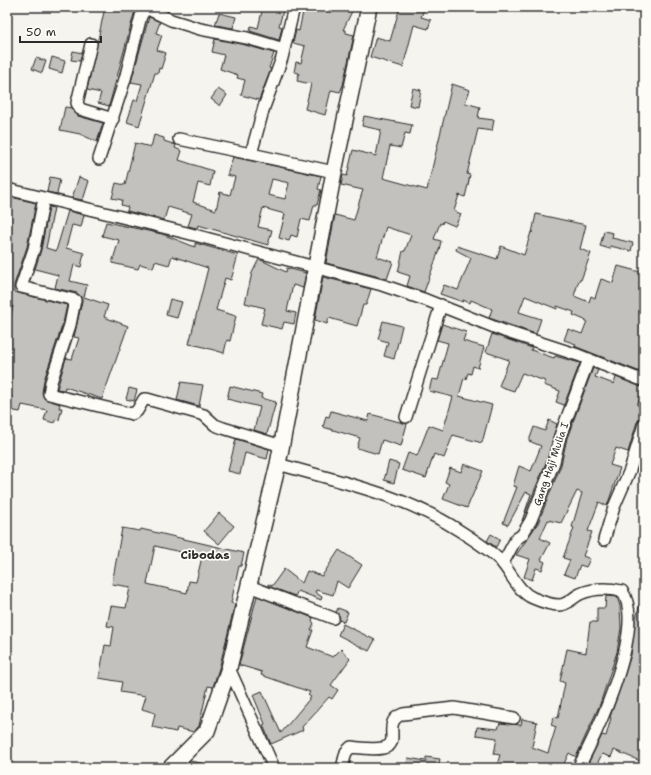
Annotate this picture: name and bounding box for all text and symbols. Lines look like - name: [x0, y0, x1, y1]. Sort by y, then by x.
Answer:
- scale bar: [20, 18, 101, 44]
- text: 50 m: [26, 24, 56, 40]
- street label: Gang Haji Mulia I: [531, 420, 572, 508]
- district label: Cibodas: [180, 547, 230, 563]

